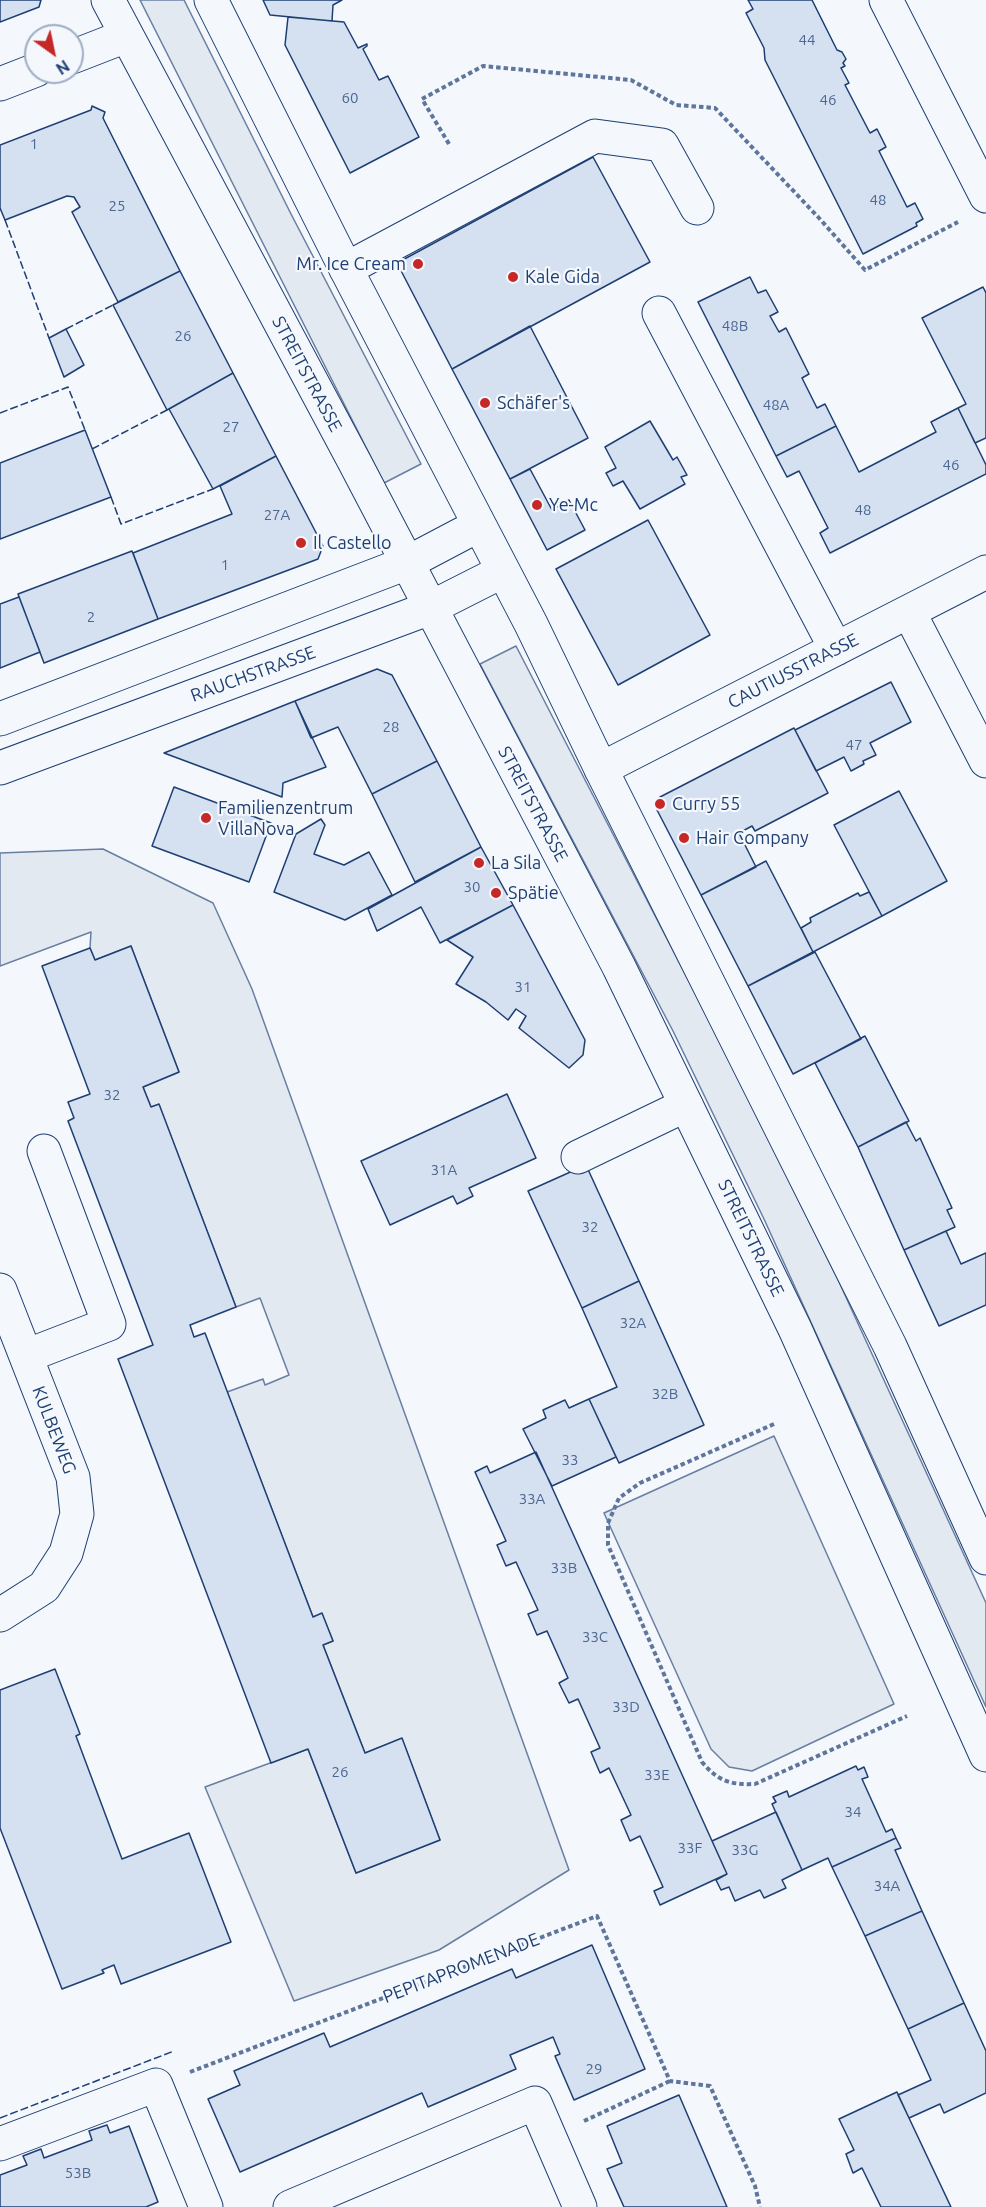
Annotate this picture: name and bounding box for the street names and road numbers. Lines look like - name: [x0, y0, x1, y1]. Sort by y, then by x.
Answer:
- street label: STREITSTRASSE: [268, 313, 346, 435]
- street label: CAUTIUSSTRASSE: [724, 629, 862, 713]
- street label: RAUCHSTRASSE: [188, 641, 318, 707]
- street label: STREITSTRASSE: [494, 743, 572, 865]
- street label: STREITSTRASSE: [713, 1176, 789, 1300]
- street label: KULBEWEG: [27, 1383, 81, 1477]
- street label: PEPITAPROMENADE: [380, 1928, 542, 2008]

